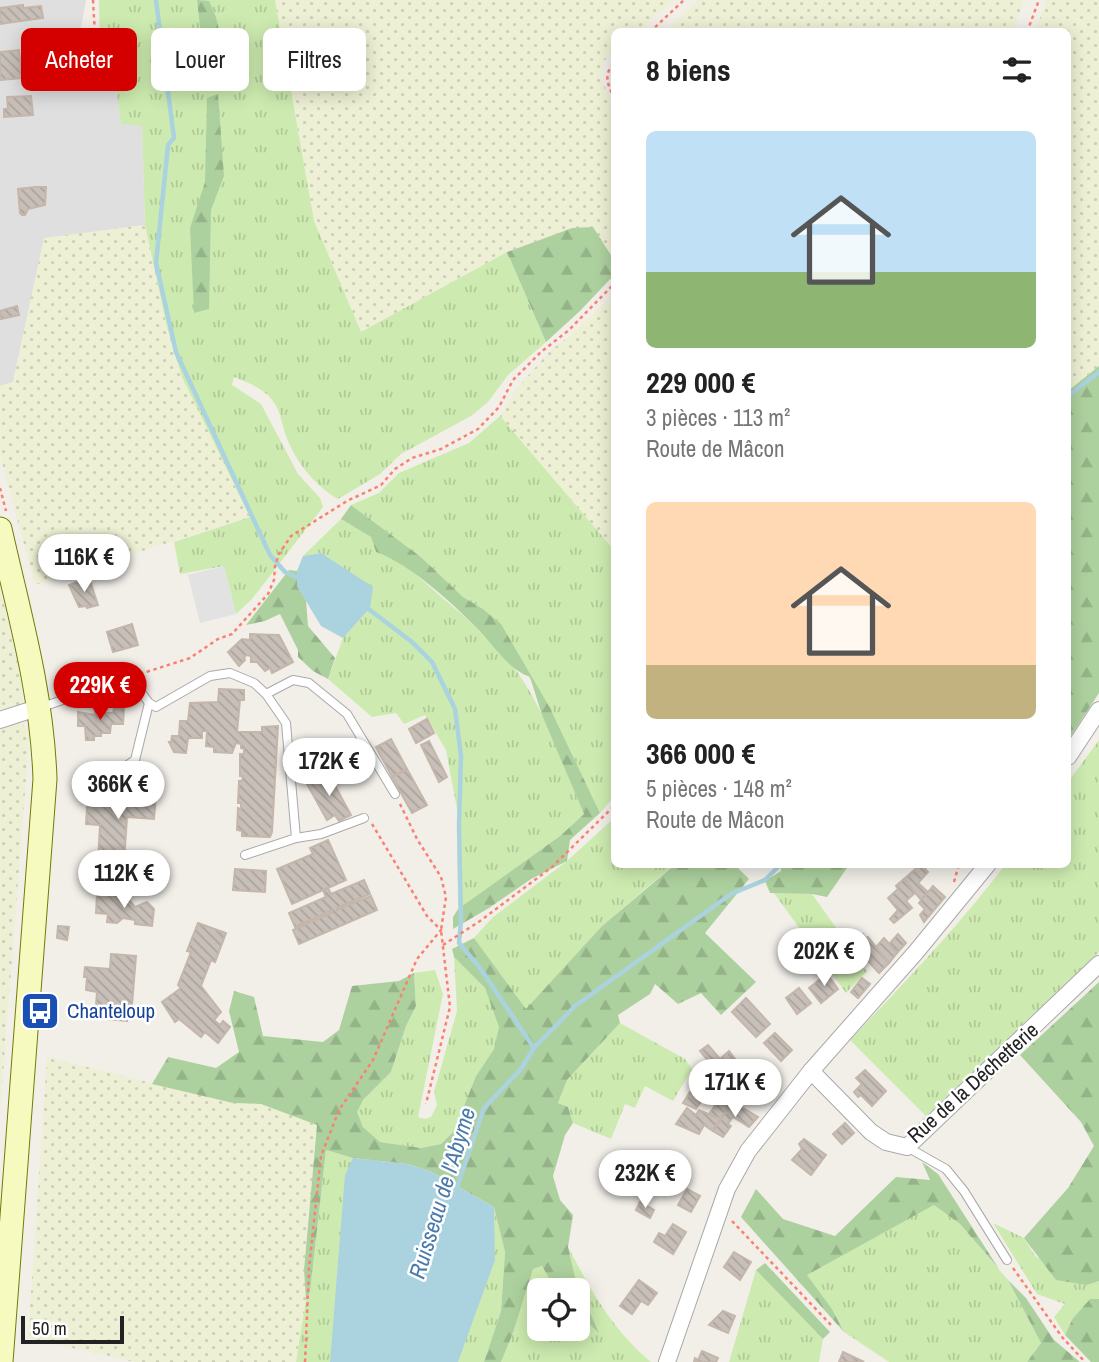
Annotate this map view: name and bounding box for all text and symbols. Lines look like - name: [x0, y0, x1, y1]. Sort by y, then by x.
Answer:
- chip: Acheter: [21, 28, 137, 91]
- chip: Louer: [151, 28, 249, 91]
- chip: Filtres: [263, 28, 366, 91]
- text: 8 biens: [646, 50, 731, 90]
- icon: filters: [998, 51, 1036, 89]
- icon: home: [778, 177, 904, 303]
- text: 229 000 €: [646, 362, 755, 402]
- text: 3 pièces · 113 m²: [646, 402, 790, 433]
- text: Route de Mâcon: [646, 433, 784, 464]
- pin: 116K €: [27, 534, 141, 594]
- text: 116K €: [54, 541, 114, 572]
- icon: home: [778, 548, 904, 674]
- pin: 229K €: [43, 662, 157, 722]
- text: 229K €: [70, 669, 130, 700]
- text: 366 000 €: [646, 733, 755, 773]
- pin: 172K €: [272, 738, 386, 798]
- text: 172K €: [299, 745, 359, 776]
- pin: 366K €: [61, 762, 175, 821]
- text: 366K €: [88, 768, 148, 799]
- text: 5 pièces · 148 m²: [646, 773, 792, 804]
- text: Route de Mâcon: [646, 804, 784, 835]
- pin: 112K €: [67, 850, 181, 910]
- text: 112K €: [94, 857, 154, 888]
- pin: 202K €: [767, 928, 881, 988]
- text: 202K €: [794, 935, 854, 966]
- bus stop icon: Chanteloup: [19, 990, 61, 1032]
- place label: Chanteloup: [67, 996, 155, 1025]
- street label: Rue de la Déchetterie: [901, 1016, 1045, 1149]
- pin: 171K €: [678, 1060, 792, 1119]
- text: 171K €: [705, 1066, 765, 1097]
- water label: Ruisseau de l'Abyme: [401, 1103, 482, 1282]
- pin: 232K €: [588, 1150, 702, 1210]
- text: 232K €: [615, 1157, 675, 1188]
- map controls: [527, 1278, 590, 1341]
- button: locate: [527, 1278, 590, 1341]
- scale bar: [21, 1313, 124, 1345]
- text: 50 m: [32, 1315, 67, 1341]

